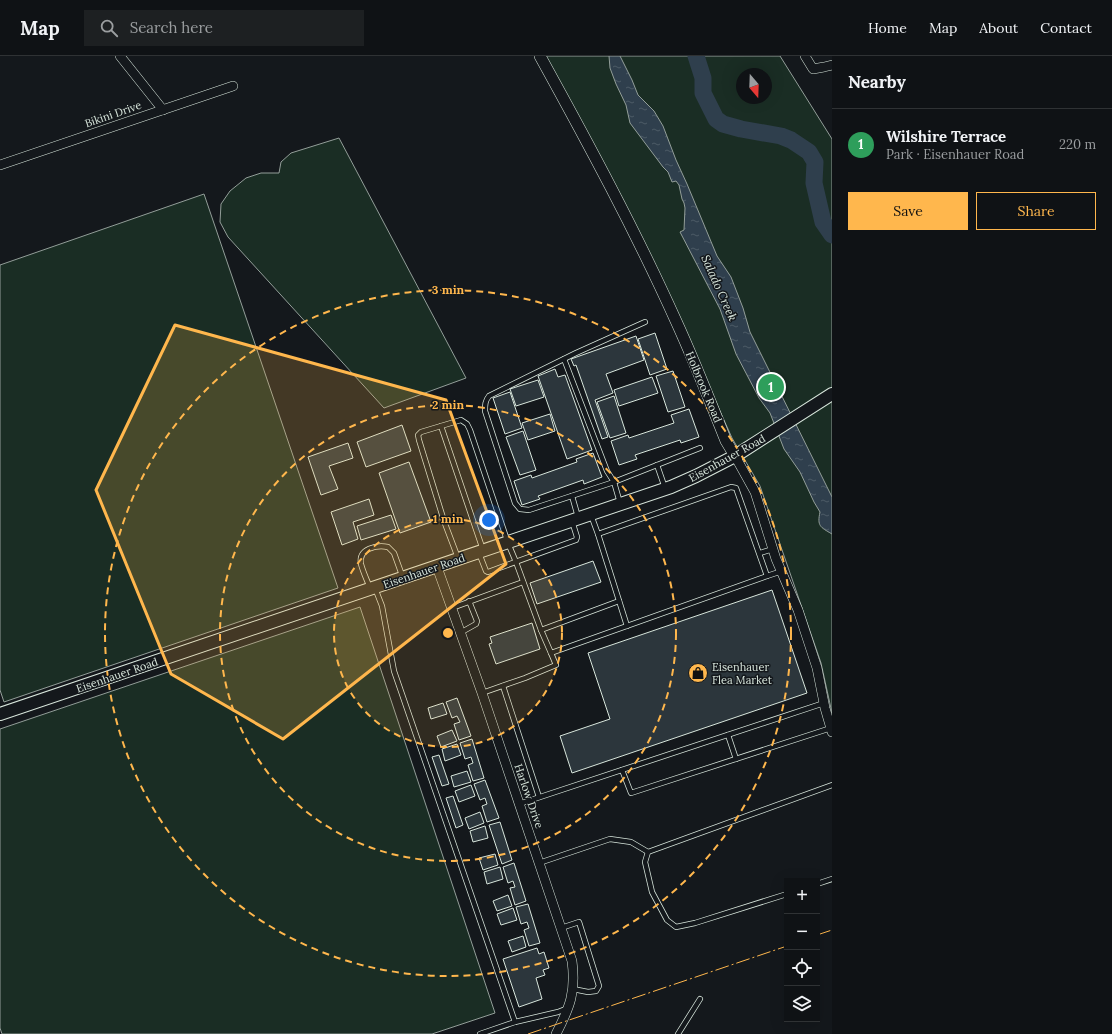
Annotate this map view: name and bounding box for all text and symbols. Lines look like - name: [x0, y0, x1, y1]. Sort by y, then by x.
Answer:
- search box: [84, 10, 364, 46]
- text: Map: [20, 16, 60, 40]
- icon: search: [98, 17, 120, 39]
- text: Search here: [130, 18, 213, 37]
- text: Home: [868, 19, 907, 37]
- text: Map: [929, 19, 957, 37]
- text: About: [979, 19, 1018, 37]
- text: Contact: [1040, 19, 1092, 37]
- north arrow: [736, 68, 772, 104]
- text: Nearby: [848, 71, 906, 93]
- street label: Bikini Drive: [83, 98, 143, 130]
- text: Wilshire Terrace: [886, 127, 1006, 146]
- text: 1: [858, 136, 864, 153]
- text: 220 m: [1059, 136, 1096, 153]
- text: Park · Eisenhauer Road: [886, 146, 1024, 163]
- button: Save: [848, 192, 968, 230]
- button: Share: [976, 192, 1096, 230]
- water label: Salado Creek: [698, 252, 741, 323]
- text: 3 min: [432, 282, 465, 297]
- street label: Holbrook Road: [683, 349, 725, 425]
- pin: 1: [758, 372, 784, 402]
- text: 2 min: [432, 397, 464, 412]
- street label: Eisenhauer Road: [686, 431, 768, 485]
- your location: [479, 510, 499, 530]
- text: 1 min: [433, 511, 464, 526]
- street label: Eisenhauer Road: [381, 550, 467, 592]
- centre of rings: [441, 626, 455, 640]
- street label: Eisenhauer Road: [74, 654, 160, 696]
- place label: Eisenhauer Flea Market: [712, 660, 773, 687]
- shop icon: Eisenhauer Flea Market: [687, 662, 709, 684]
- street label: Harlow Drive: [511, 762, 547, 830]
- map controls: [784, 878, 820, 1022]
- button: +: [784, 878, 820, 914]
- button: −: [784, 914, 820, 950]
- button: locate: [784, 950, 820, 986]
- button: layers: [784, 986, 820, 1022]

